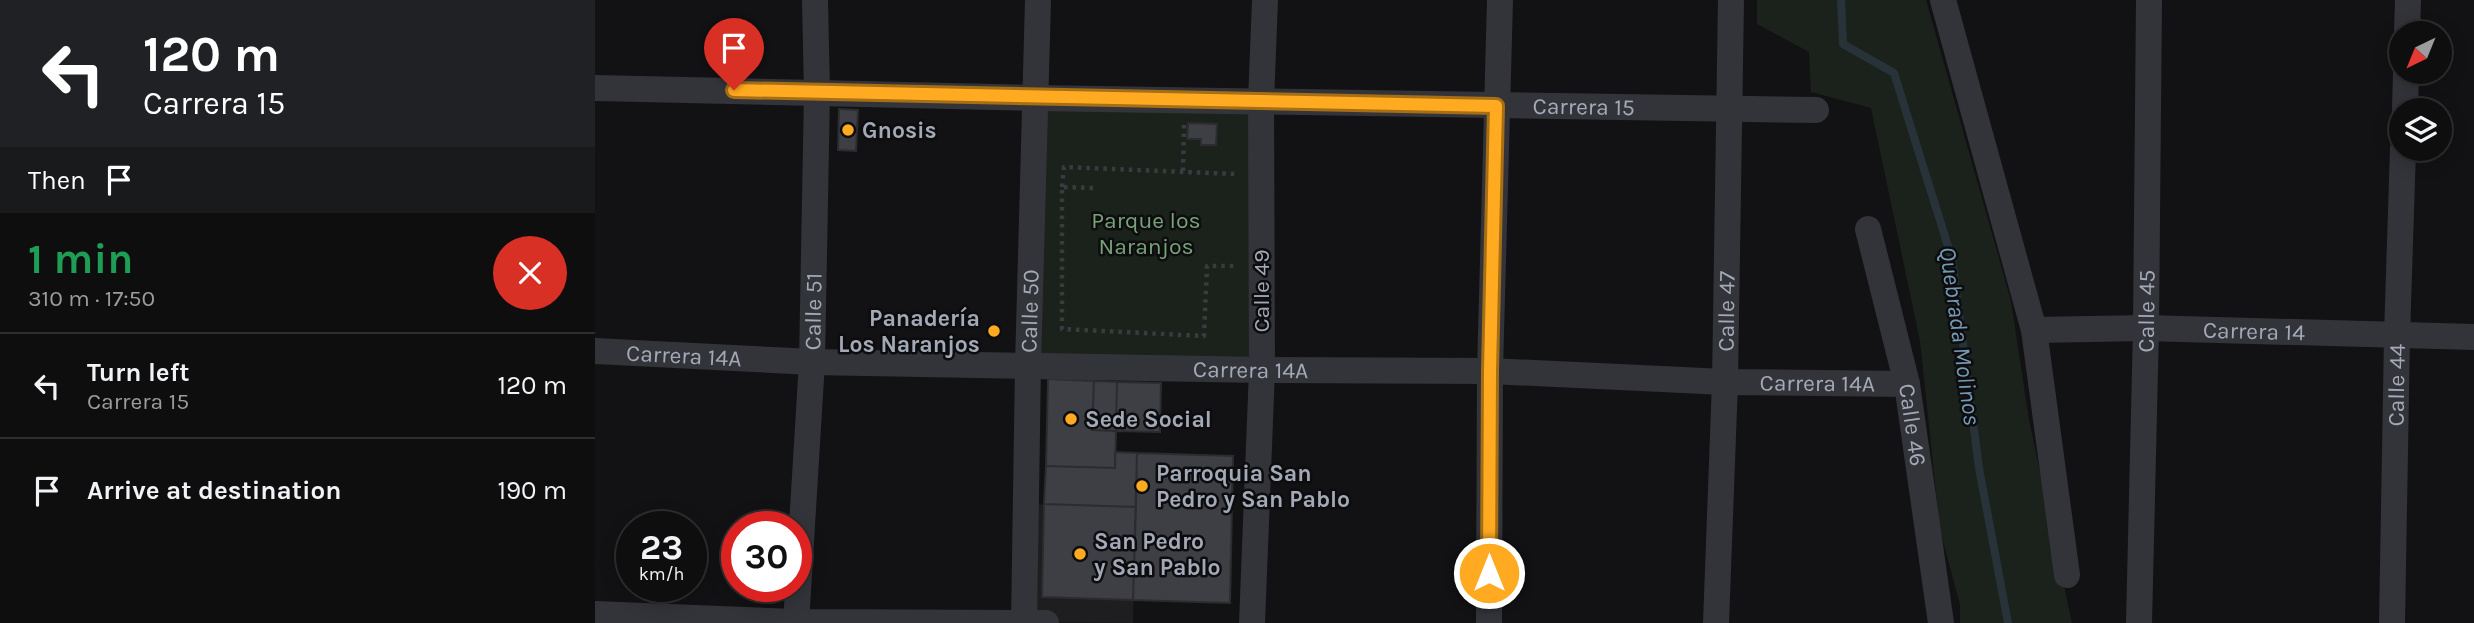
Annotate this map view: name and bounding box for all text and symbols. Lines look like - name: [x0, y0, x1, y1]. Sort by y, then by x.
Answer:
- pin: [704, 18, 764, 90]
- north arrow: [2389, 21, 2452, 84]
- map controls: [2389, 21, 2452, 161]
- text: 120 m: [143, 26, 280, 83]
- icon: left: [28, 28, 119, 119]
- icon: arrive: [715, 29, 753, 67]
- text: Carrera 15: [143, 85, 285, 122]
- street label: Carrera 15: [1532, 92, 1635, 121]
- button: layers: [2389, 98, 2452, 161]
- place label: Gnosis: [862, 117, 937, 144]
- marker: Gnosis: [840, 122, 856, 138]
- icon: arrive: [100, 161, 138, 199]
- text: Then: [28, 165, 86, 196]
- park label: Parque los Naranjos: [1091, 207, 1201, 260]
- text: 1 min: [28, 234, 133, 284]
- button: close: [493, 236, 567, 310]
- water label: Quebrada Molinos: [1934, 245, 1986, 427]
- street label: Calle 49: [1248, 249, 1275, 333]
- street label: Calle 50: [1015, 269, 1044, 353]
- street label: Calle 47: [1712, 270, 1740, 352]
- street label: Calle 45: [2132, 270, 2160, 353]
- street label: Calle 51: [799, 272, 827, 351]
- text: 310 m · 17:50: [28, 285, 155, 312]
- place label: Panadería Los Naranjos: [838, 305, 980, 358]
- street label: Carrera 14: [2202, 316, 2306, 346]
- marker: Panadería Los Naranjos: [986, 323, 1002, 339]
- street label: Carrera 14A: [626, 339, 742, 372]
- street label: Calle 44: [2382, 343, 2410, 427]
- street label: Carrera 14A: [1193, 355, 1308, 384]
- text: Turn left: [87, 357, 189, 388]
- icon: left: [28, 367, 66, 405]
- street label: Carrera 14A: [1760, 369, 1875, 397]
- text: 120 m: [497, 370, 567, 401]
- street label: Calle 46: [1894, 382, 1932, 468]
- text: Carrera 15: [87, 388, 189, 415]
- place label: Sede Social: [1085, 406, 1212, 433]
- marker: Sede Social: [1063, 411, 1079, 427]
- place label: Parroquia San Pedro y San Pablo: [1156, 460, 1350, 513]
- icon: arrive: [28, 472, 66, 510]
- text: Arrive at destination: [87, 475, 341, 506]
- text: 190 m: [497, 475, 567, 506]
- marker: Parroquia San Pedro y San Pablo: [1134, 478, 1150, 494]
- speed limit sign: 30: [721, 511, 812, 602]
- text: 23: [640, 527, 683, 568]
- place label: San Pedro y San Pablo: [1094, 528, 1221, 581]
- position arrow: [1452, 536, 1526, 610]
- marker: San Pedro y San Pablo: [1072, 546, 1088, 562]
- text: km/h: [639, 563, 684, 585]

